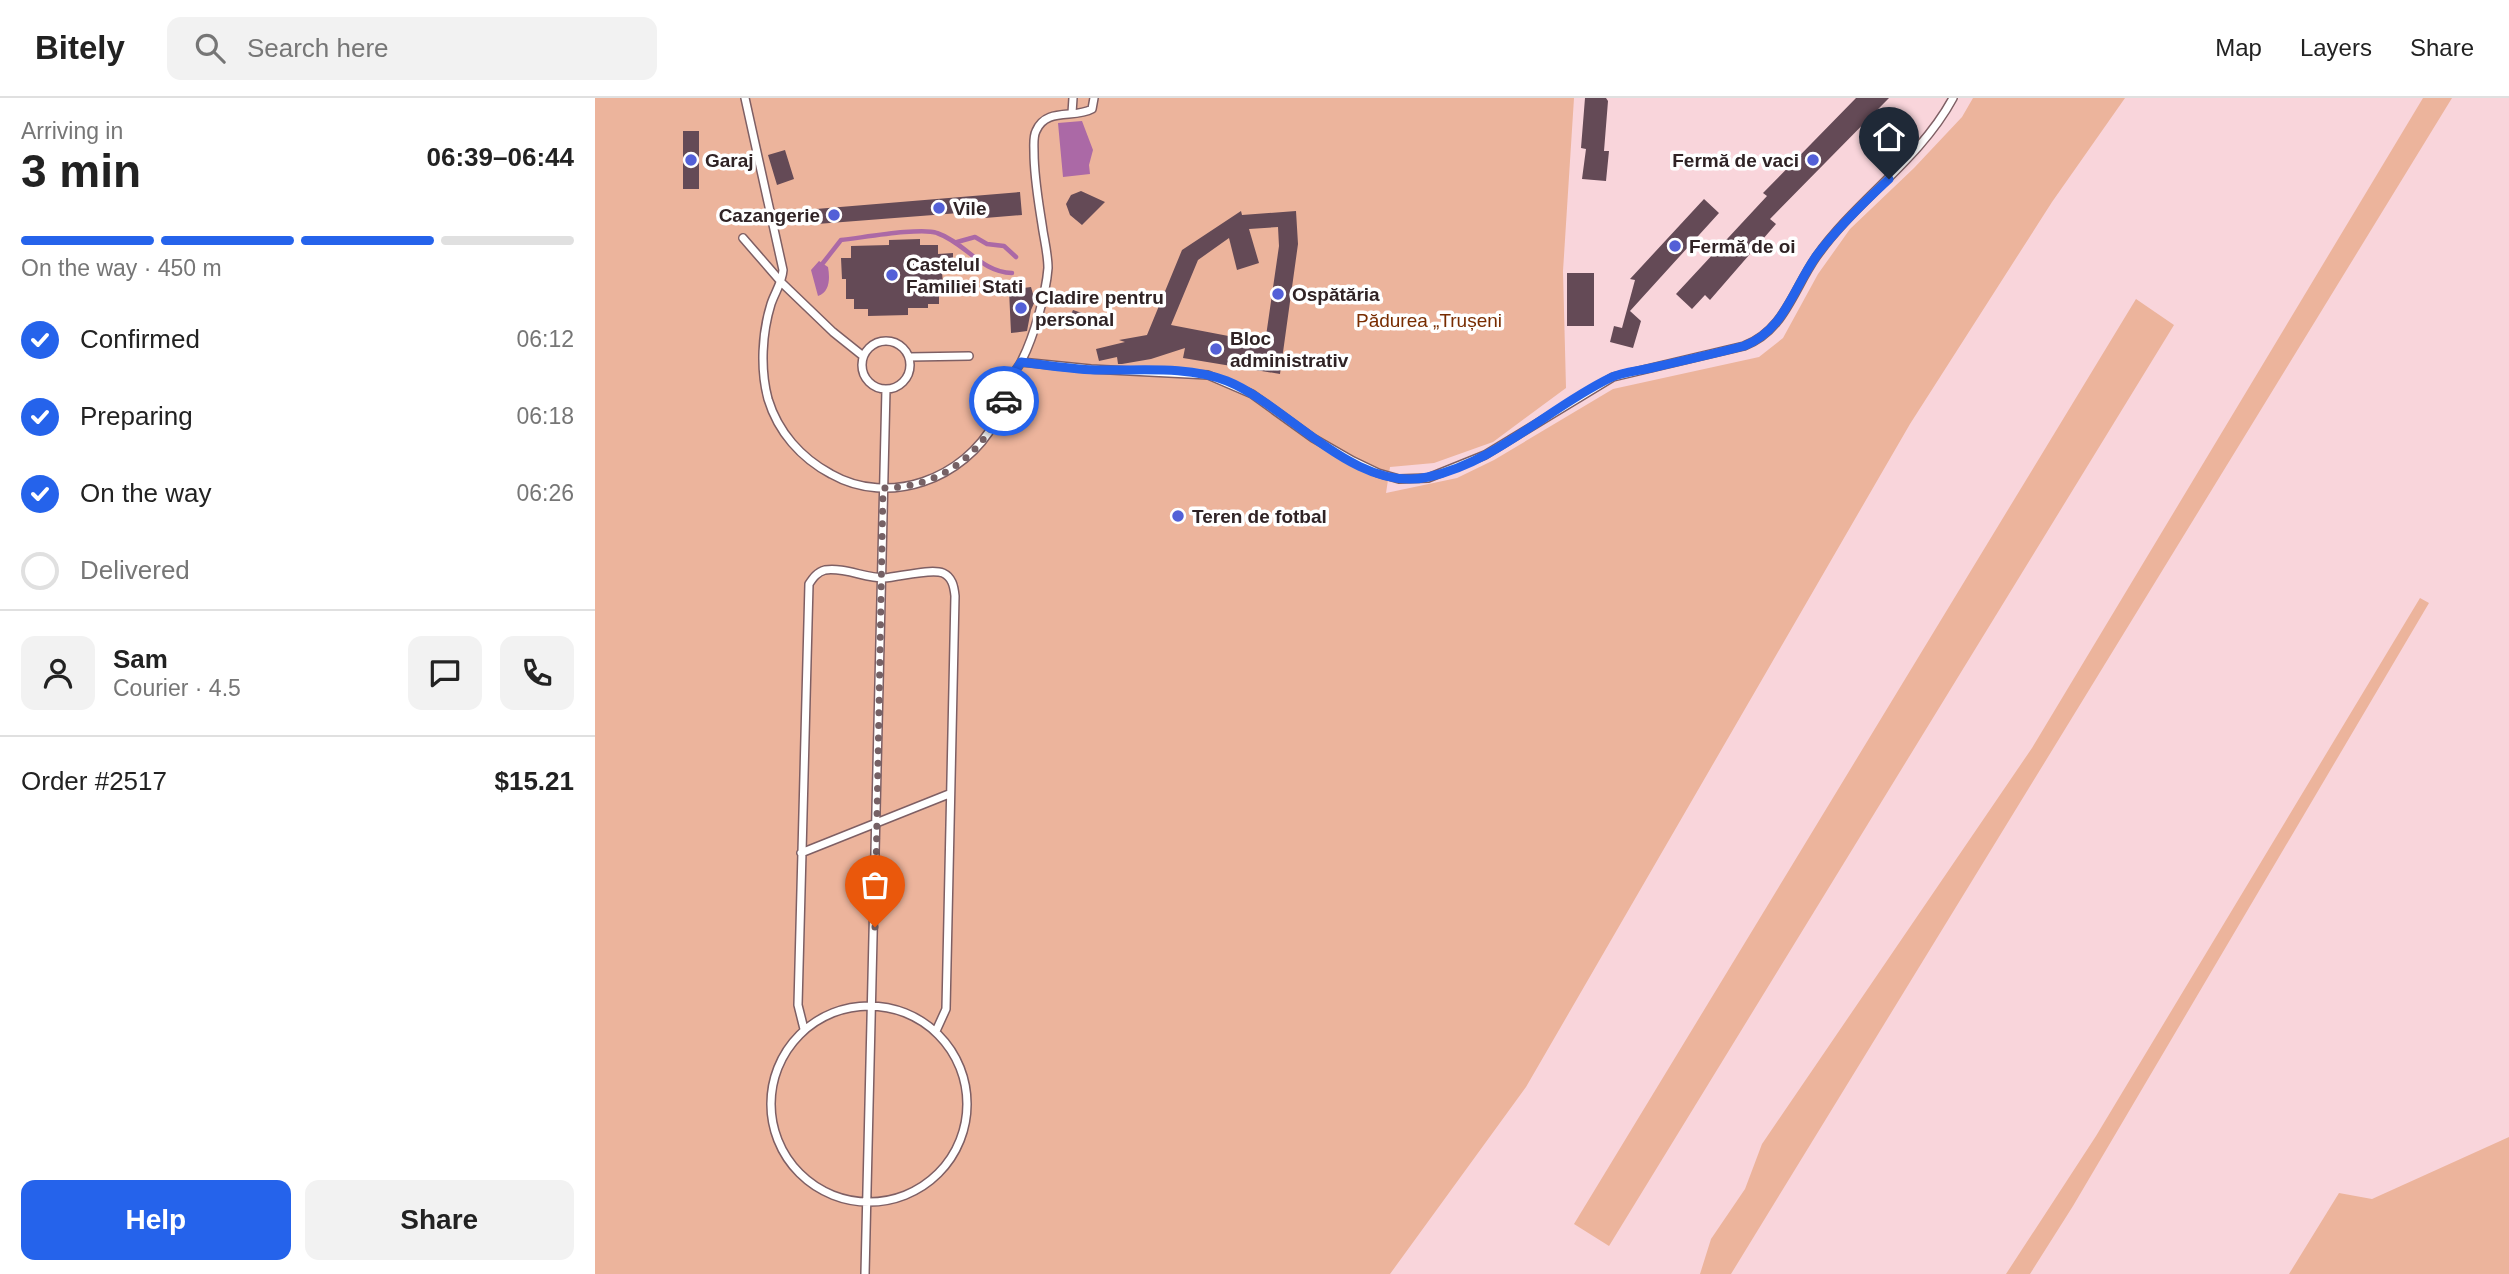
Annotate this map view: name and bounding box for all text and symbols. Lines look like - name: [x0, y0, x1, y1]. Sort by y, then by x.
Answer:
- search box: [167, 17, 657, 80]
- text: Bitely: [35, 29, 125, 66]
- icon: search: [191, 29, 229, 67]
- text: Search here: [247, 33, 389, 63]
- text: Map: [2215, 34, 2262, 61]
- text: Layers: [2300, 34, 2372, 61]
- text: Share: [2410, 34, 2474, 61]
- pin: [1859, 107, 1919, 179]
- text: Arriving in: [21, 118, 123, 144]
- icon: home: [1870, 118, 1908, 156]
- text: 06:39–06:44: [427, 142, 574, 172]
- text: 3 min: [21, 145, 141, 197]
- place label: Garaj: [705, 150, 754, 171]
- place label: Fermă de vaci: [1672, 150, 1799, 171]
- marker: Garaj: [683, 152, 699, 168]
- marker: Fermă de vaci: [1805, 152, 1821, 168]
- place label: Vile: [953, 198, 986, 219]
- marker: Vile: [931, 200, 947, 216]
- place label: Cazangerie: [719, 205, 820, 226]
- marker: Cazangerie: [826, 207, 842, 223]
- place label: Fermă de oi: [1689, 236, 1796, 257]
- marker: Fermă de oi: [1667, 238, 1683, 254]
- place label: Castelul Familiei Stati: [906, 254, 1023, 297]
- text: On the way · 450 m: [21, 255, 222, 281]
- marker: Castelul Familiei Stati: [884, 267, 900, 283]
- place label: Ospătăria: [1292, 284, 1380, 305]
- marker: Ospătăria: [1270, 286, 1286, 302]
- place label: Cladire pentru personal: [1035, 287, 1164, 330]
- marker: Cladire pentru personal: [1013, 300, 1029, 316]
- park label: Pădurea „Trușeni: [1356, 310, 1502, 331]
- icon: check: [21, 321, 59, 359]
- text: Confirmed: [80, 324, 200, 354]
- text: 06:12: [516, 326, 574, 352]
- place label: Bloc administrativ: [1230, 328, 1349, 371]
- marker: Bloc administrativ: [1208, 341, 1224, 357]
- courier: [969, 366, 1039, 436]
- icon: car: [985, 382, 1023, 420]
- icon: check: [21, 398, 59, 436]
- text: Preparing: [80, 401, 193, 431]
- text: 06:18: [516, 403, 574, 429]
- icon: check: [21, 475, 59, 513]
- text: On the way: [80, 478, 212, 508]
- text: 06:26: [516, 480, 574, 506]
- place label: Teren de fotbal: [1192, 506, 1327, 527]
- marker: Teren de fotbal: [1170, 508, 1186, 524]
- text: Delivered: [80, 555, 190, 585]
- button: person: [21, 636, 95, 710]
- button: chat: [408, 636, 482, 710]
- button: phone: [500, 636, 574, 710]
- text: Sam: [113, 644, 168, 674]
- text: Courier · 4.5: [113, 675, 241, 701]
- text: Order #2517: [21, 766, 167, 796]
- text: $15.21: [494, 766, 574, 796]
- pin: [845, 855, 905, 927]
- icon: bag: [856, 866, 894, 904]
- button: Help: [21, 1180, 291, 1260]
- button: Share: [305, 1180, 574, 1260]

